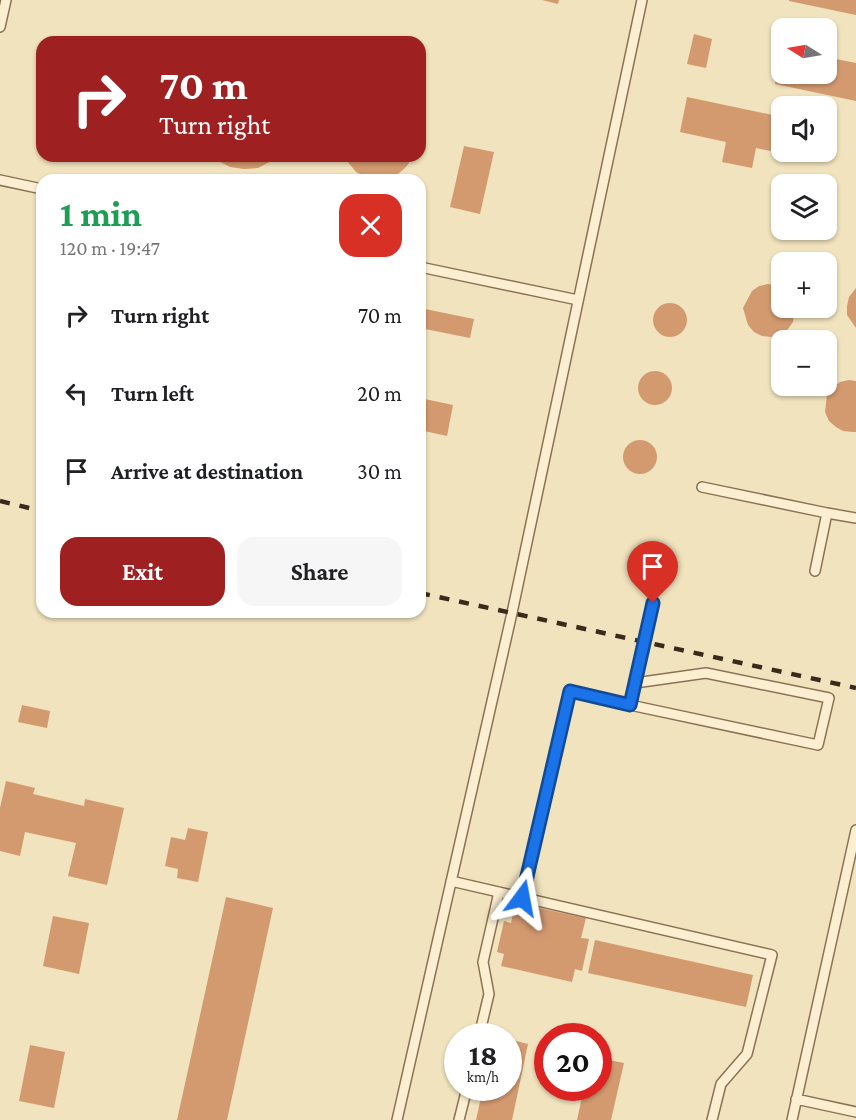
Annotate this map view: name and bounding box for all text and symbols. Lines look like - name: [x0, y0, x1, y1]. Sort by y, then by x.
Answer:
- north arrow: [771, 18, 837, 84]
- map controls: [771, 18, 837, 396]
- icon: right: [60, 60, 138, 138]
- text: 70 m: [159, 61, 248, 108]
- button: sound: [771, 96, 837, 162]
- text: Turn right: [159, 110, 270, 140]
- button: layers: [771, 174, 837, 240]
- text: 1 min: [60, 194, 142, 234]
- button: close: [339, 194, 402, 257]
- text: 120 m · 19:47: [60, 237, 160, 259]
- button: +: [771, 252, 837, 318]
- icon: right: [60, 299, 93, 332]
- text: Turn right: [111, 303, 209, 328]
- text: 70 m: [358, 303, 402, 328]
- button: −: [771, 330, 837, 396]
- icon: left: [60, 377, 93, 410]
- text: Turn left: [111, 381, 194, 406]
- text: 20 m: [357, 381, 402, 406]
- icon: arrive: [60, 455, 93, 488]
- text: Arrive at destination: [111, 459, 303, 484]
- text: 30 m: [357, 459, 402, 484]
- button: Exit: [60, 537, 225, 606]
- button: Share: [237, 537, 402, 606]
- pin: [627, 541, 678, 603]
- icon: arrive: [636, 550, 669, 583]
- position arrow: [490, 866, 554, 930]
- speed limit sign: 20: [534, 1023, 612, 1101]
- text: 18: [469, 1038, 497, 1071]
- text: km/h: [467, 1069, 499, 1085]

